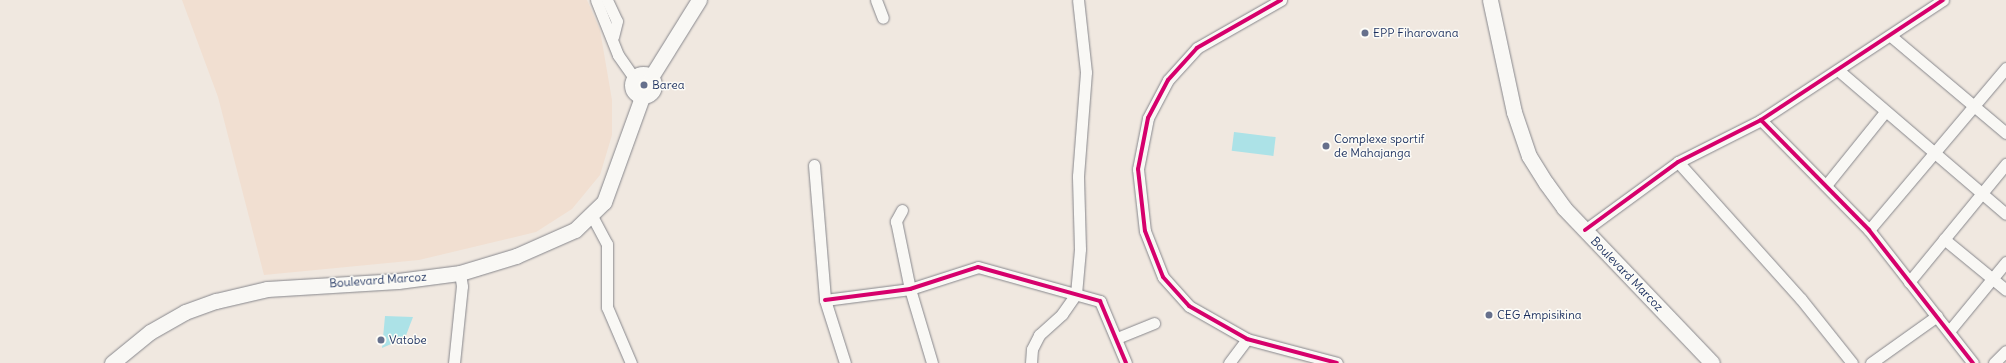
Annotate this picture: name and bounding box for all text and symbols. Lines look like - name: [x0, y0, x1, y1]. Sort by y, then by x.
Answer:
- place label: EPP Fiharovana: [1373, 26, 1459, 40]
- marker: EPP Fiharovana: [1360, 28, 1370, 38]
- place label: Barea: [652, 78, 685, 92]
- marker: Barea: [639, 80, 649, 90]
- place label: Complexe sportif de Mahajanga: [1334, 132, 1425, 160]
- marker: Complexe sportif de Mahajanga: [1321, 141, 1331, 151]
- street label: Boulevard Marcoz: [1588, 234, 1666, 314]
- street label: Boulevard Marcoz: [329, 269, 427, 291]
- place label: CEG Ampisikina: [1497, 308, 1582, 322]
- marker: CEG Ampisikina: [1484, 310, 1494, 320]
- place label: Vatobe: [389, 333, 427, 347]
- marker: Vatobe: [376, 335, 386, 345]

